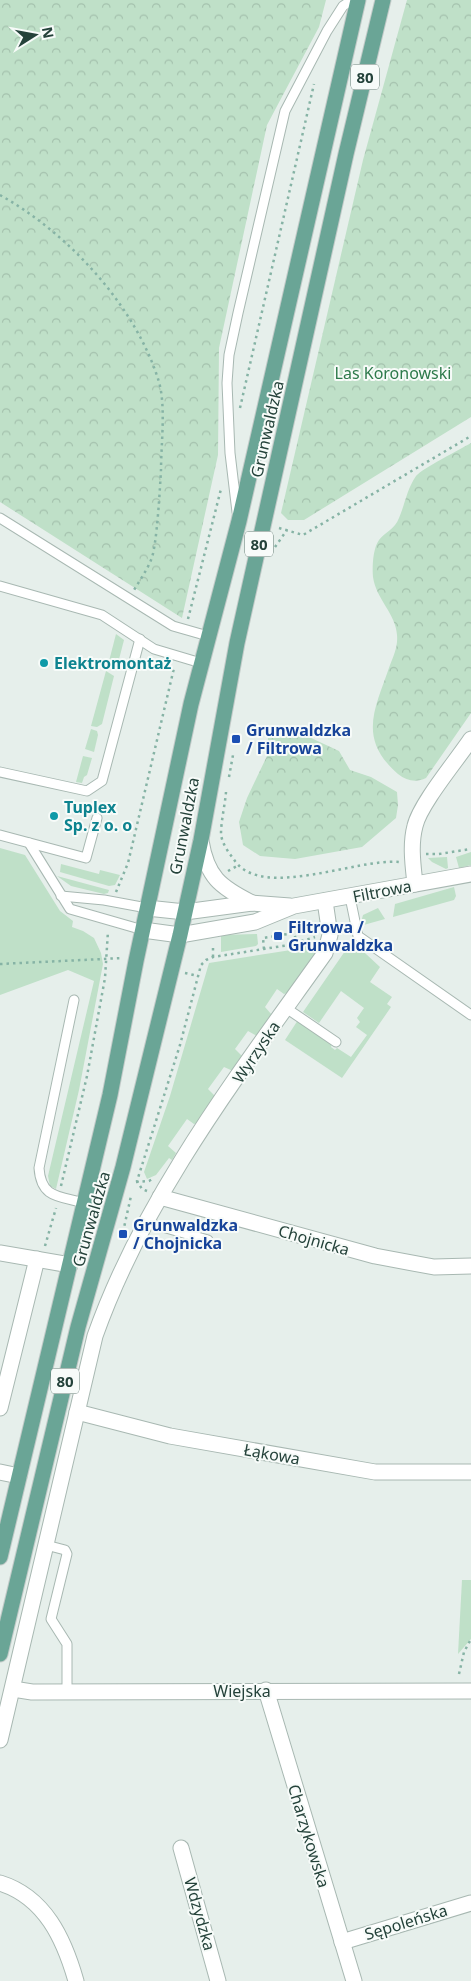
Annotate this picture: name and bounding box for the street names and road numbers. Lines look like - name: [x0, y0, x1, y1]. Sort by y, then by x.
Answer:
- road number: 80: [351, 64, 379, 90]
- street label: Grunwaldzka: [245, 378, 289, 480]
- road number: 80: [245, 532, 273, 556]
- street label: Grunwaldzka: [164, 776, 204, 876]
- street label: Filtrowa: [351, 875, 413, 907]
- street label: Wyrzyska: [227, 1017, 285, 1087]
- street label: Grunwaldzka: [67, 1169, 115, 1269]
- street label: Chojnicka: [276, 1219, 352, 1261]
- road number: 80: [51, 1368, 79, 1394]
- street label: Łąkowa: [242, 1438, 302, 1470]
- street label: Wiejska: [213, 1680, 271, 1702]
- street label: Charzykowska: [283, 1782, 335, 1890]
- street label: Wdzydzka: [179, 1875, 221, 1953]
- street label: Sępoleńska: [362, 1899, 450, 1945]

